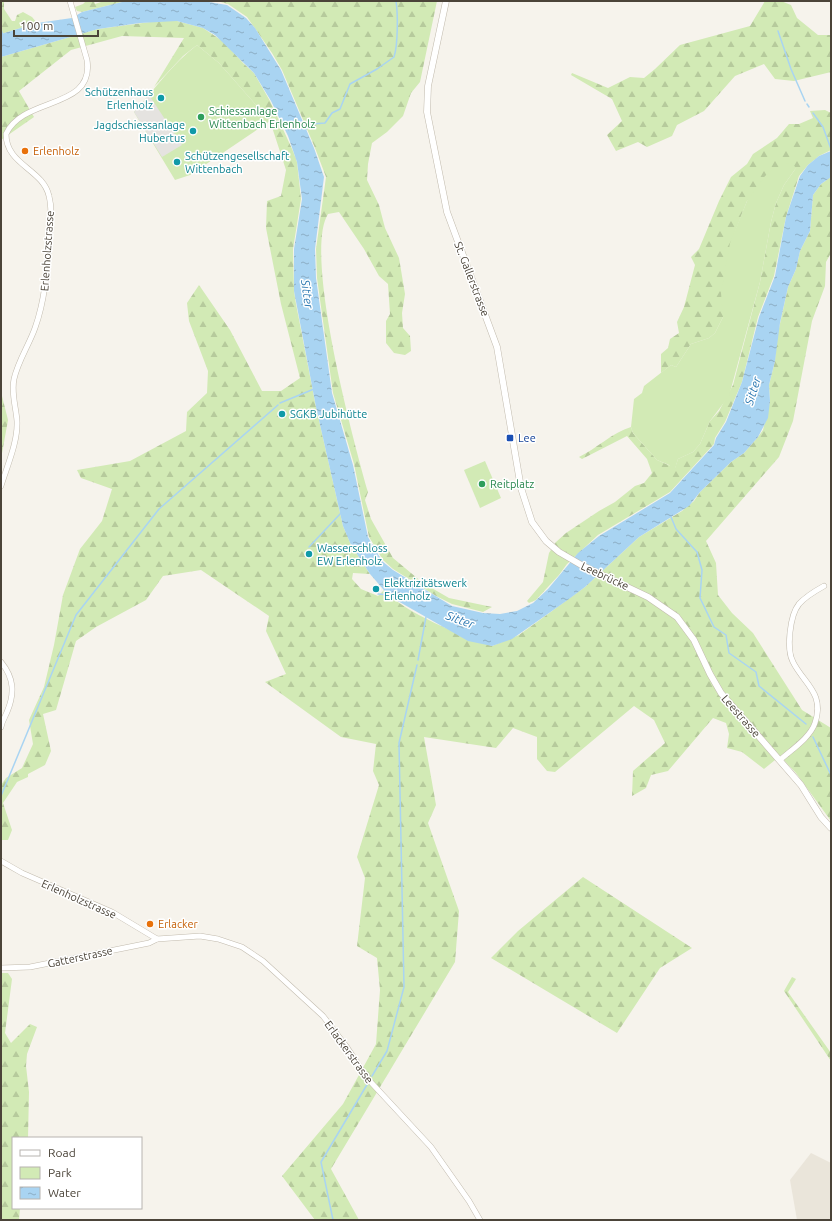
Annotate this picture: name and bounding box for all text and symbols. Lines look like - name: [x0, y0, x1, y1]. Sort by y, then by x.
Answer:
- scale bar: [14, 12, 98, 38]
- text: 100 m: [20, 19, 53, 32]
- place label: Schützenhaus Erlenholz: [85, 86, 153, 111]
- marker: Schützenhaus Erlenholz: [156, 93, 166, 103]
- place label: Schiessanlage Wittenbach Erlenholz: [209, 105, 315, 130]
- marker: Schiessanlage Wittenbach Erlenholz: [196, 112, 206, 122]
- place label: Jagdschiessanlage Hubertus: [94, 119, 185, 144]
- marker: Jagdschiessanlage Hubertus: [188, 126, 198, 136]
- place label: Erlenholz: [33, 145, 79, 157]
- marker: Erlenholz: [20, 146, 30, 156]
- place label: Schützengesellschaft Wittenbach: [185, 150, 290, 175]
- marker: Schützengesellschaft Wittenbach: [172, 157, 182, 167]
- street label: Erlenholzstrasse: [38, 210, 56, 292]
- street label: St. Gallerstrasse: [452, 240, 492, 318]
- water label: Sitter: [299, 278, 316, 310]
- water label: Sitter: [742, 375, 763, 408]
- place label: SGKB Jubihütte: [290, 408, 367, 420]
- marker: SGKB Jubihütte: [277, 409, 287, 419]
- place label: Lee: [518, 432, 536, 444]
- marker: Lee: [505, 433, 515, 443]
- place label: Reitplatz: [490, 478, 534, 490]
- marker: Reitplatz: [477, 479, 487, 489]
- place label: Wasserschloss EW Erlenholz: [317, 542, 388, 567]
- marker: Wasserschloss EW Erlenholz: [304, 549, 314, 559]
- street label: Leebrücke: [579, 560, 631, 592]
- place label: Elektrizitätswerk Erlenholz: [384, 577, 467, 602]
- marker: Elektrizitätswerk Erlenholz: [371, 584, 381, 594]
- water label: Sitter: [443, 608, 476, 631]
- street label: Leestrasse: [719, 692, 763, 740]
- street label: Erlenholzstrasse: [40, 877, 118, 921]
- place label: Erlacker: [158, 918, 198, 930]
- marker: Erlacker: [145, 919, 155, 929]
- street label: Gatterstrasse: [46, 944, 114, 970]
- street label: Erlackerstrasse: [322, 1018, 376, 1086]
- legend: [12, 1137, 142, 1209]
- text: Road: [48, 1146, 76, 1159]
- text: Park: [48, 1166, 72, 1179]
- text: Water: [48, 1186, 81, 1199]

